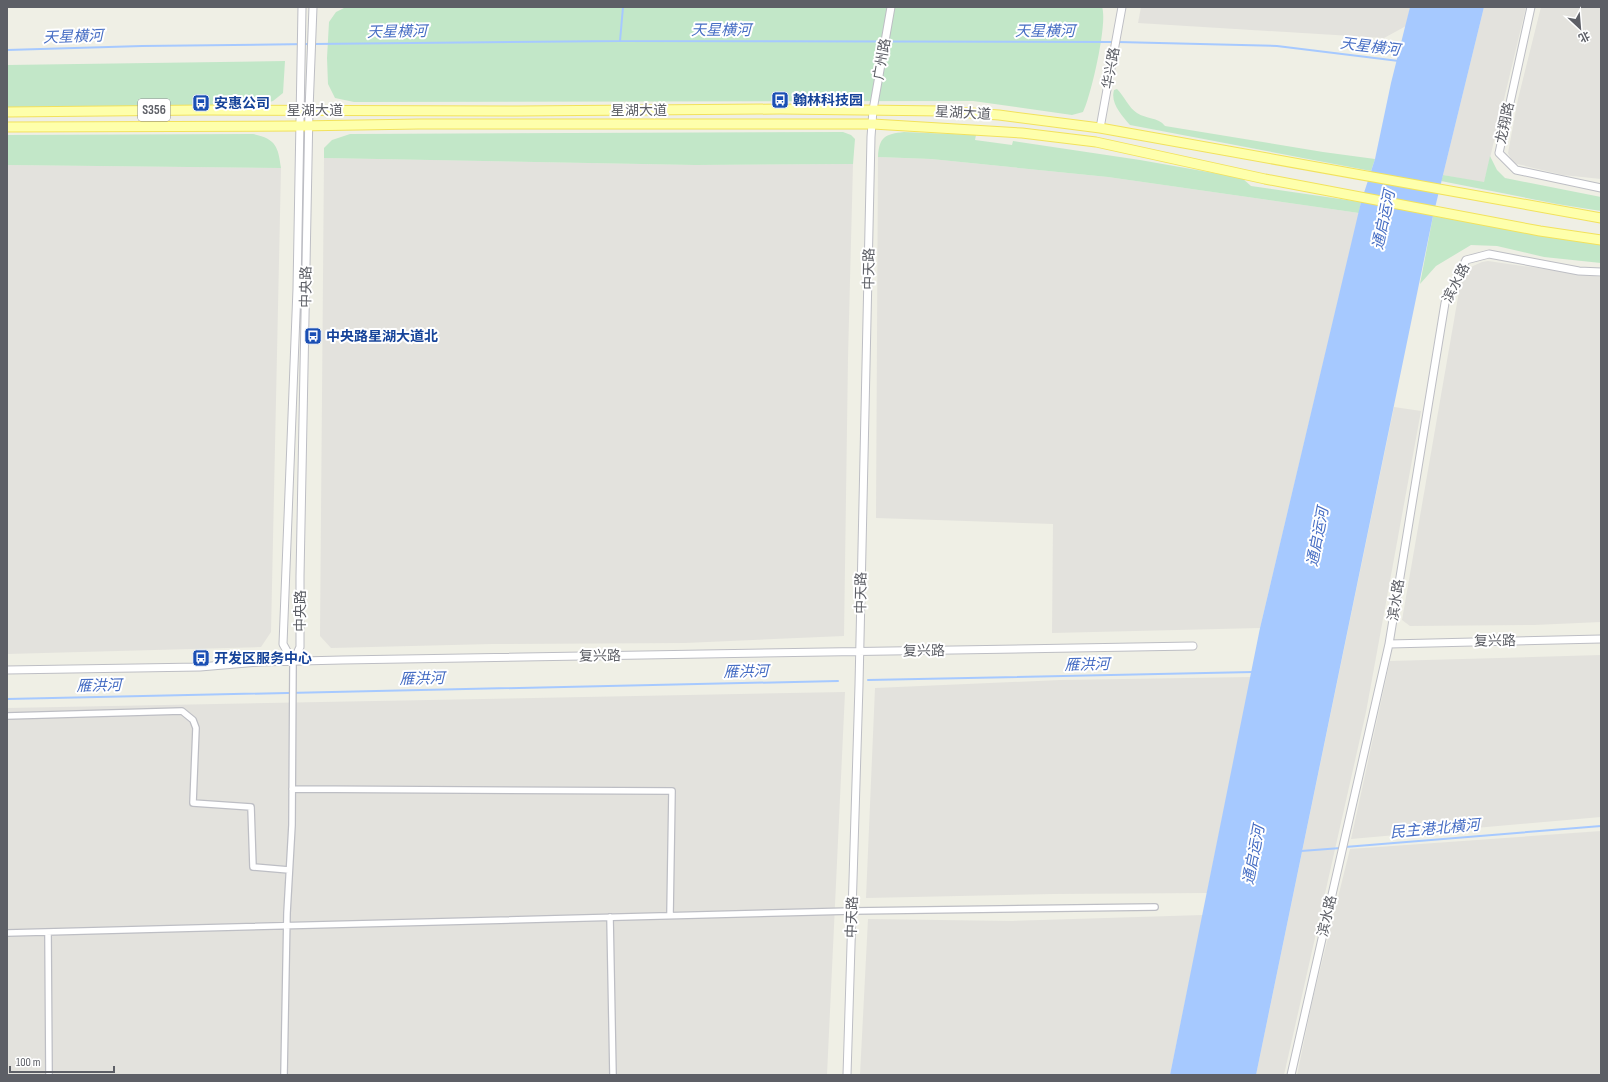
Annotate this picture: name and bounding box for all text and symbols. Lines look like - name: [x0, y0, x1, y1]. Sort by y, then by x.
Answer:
- north arrow: [1560, 8, 1600, 48]
- water label: 天星横河: [691, 21, 754, 40]
- water label: 天星横河: [367, 22, 430, 42]
- water label: 天星横河: [1015, 22, 1078, 41]
- water label: 天星横河: [43, 26, 106, 48]
- text: 北: [1576, 28, 1592, 45]
- water label: 天星横河: [1339, 34, 1404, 60]
- street label: 广州路: [870, 37, 894, 81]
- street label: 华兴路: [1099, 46, 1123, 90]
- bus stop icon: 翰林科技园: [770, 90, 790, 110]
- place label: 翰林科技园: [793, 92, 863, 109]
- bus stop icon: 安惠公司: [191, 93, 211, 113]
- place label: 安惠公司: [214, 95, 270, 112]
- road number: S356: [138, 99, 170, 121]
- street label: 龙翔路: [1492, 101, 1518, 145]
- street label: 星湖大道: [287, 102, 343, 119]
- street label: 星湖大道: [611, 102, 667, 119]
- street label: 星湖大道: [935, 103, 991, 123]
- water label: 通启运河: [1368, 186, 1400, 251]
- street label: 中天路: [860, 248, 878, 290]
- street label: 滨水路: [1439, 260, 1473, 306]
- street label: 中央路: [297, 266, 315, 308]
- bus stop icon: 中央路星湖大道北: [303, 326, 323, 346]
- place label: 中央路星湖大道北: [326, 328, 438, 345]
- water label: 通启运河: [1303, 503, 1334, 568]
- street label: 中天路: [852, 572, 870, 614]
- street label: 滨水路: [1384, 578, 1408, 622]
- street label: 中央路: [292, 590, 309, 632]
- street label: 复兴路: [1474, 632, 1516, 650]
- street label: 复兴路: [903, 642, 945, 660]
- street label: 复兴路: [579, 647, 621, 665]
- bus stop icon: 开发区服务中心: [191, 648, 211, 668]
- place label: 开发区服务中心: [214, 650, 312, 667]
- water label: 雁洪河: [1064, 655, 1113, 675]
- water label: 雁洪河: [723, 662, 772, 682]
- water label: 雁洪河: [399, 669, 448, 689]
- water label: 雁洪河: [76, 676, 125, 696]
- water label: 民主港北横河: [1389, 815, 1484, 842]
- water label: 通启运河: [1239, 821, 1270, 886]
- street label: 滨水路: [1314, 894, 1340, 938]
- street label: 中天路: [843, 896, 861, 938]
- scale bar: [10, 1048, 114, 1074]
- text: 100 m: [16, 1055, 41, 1070]

